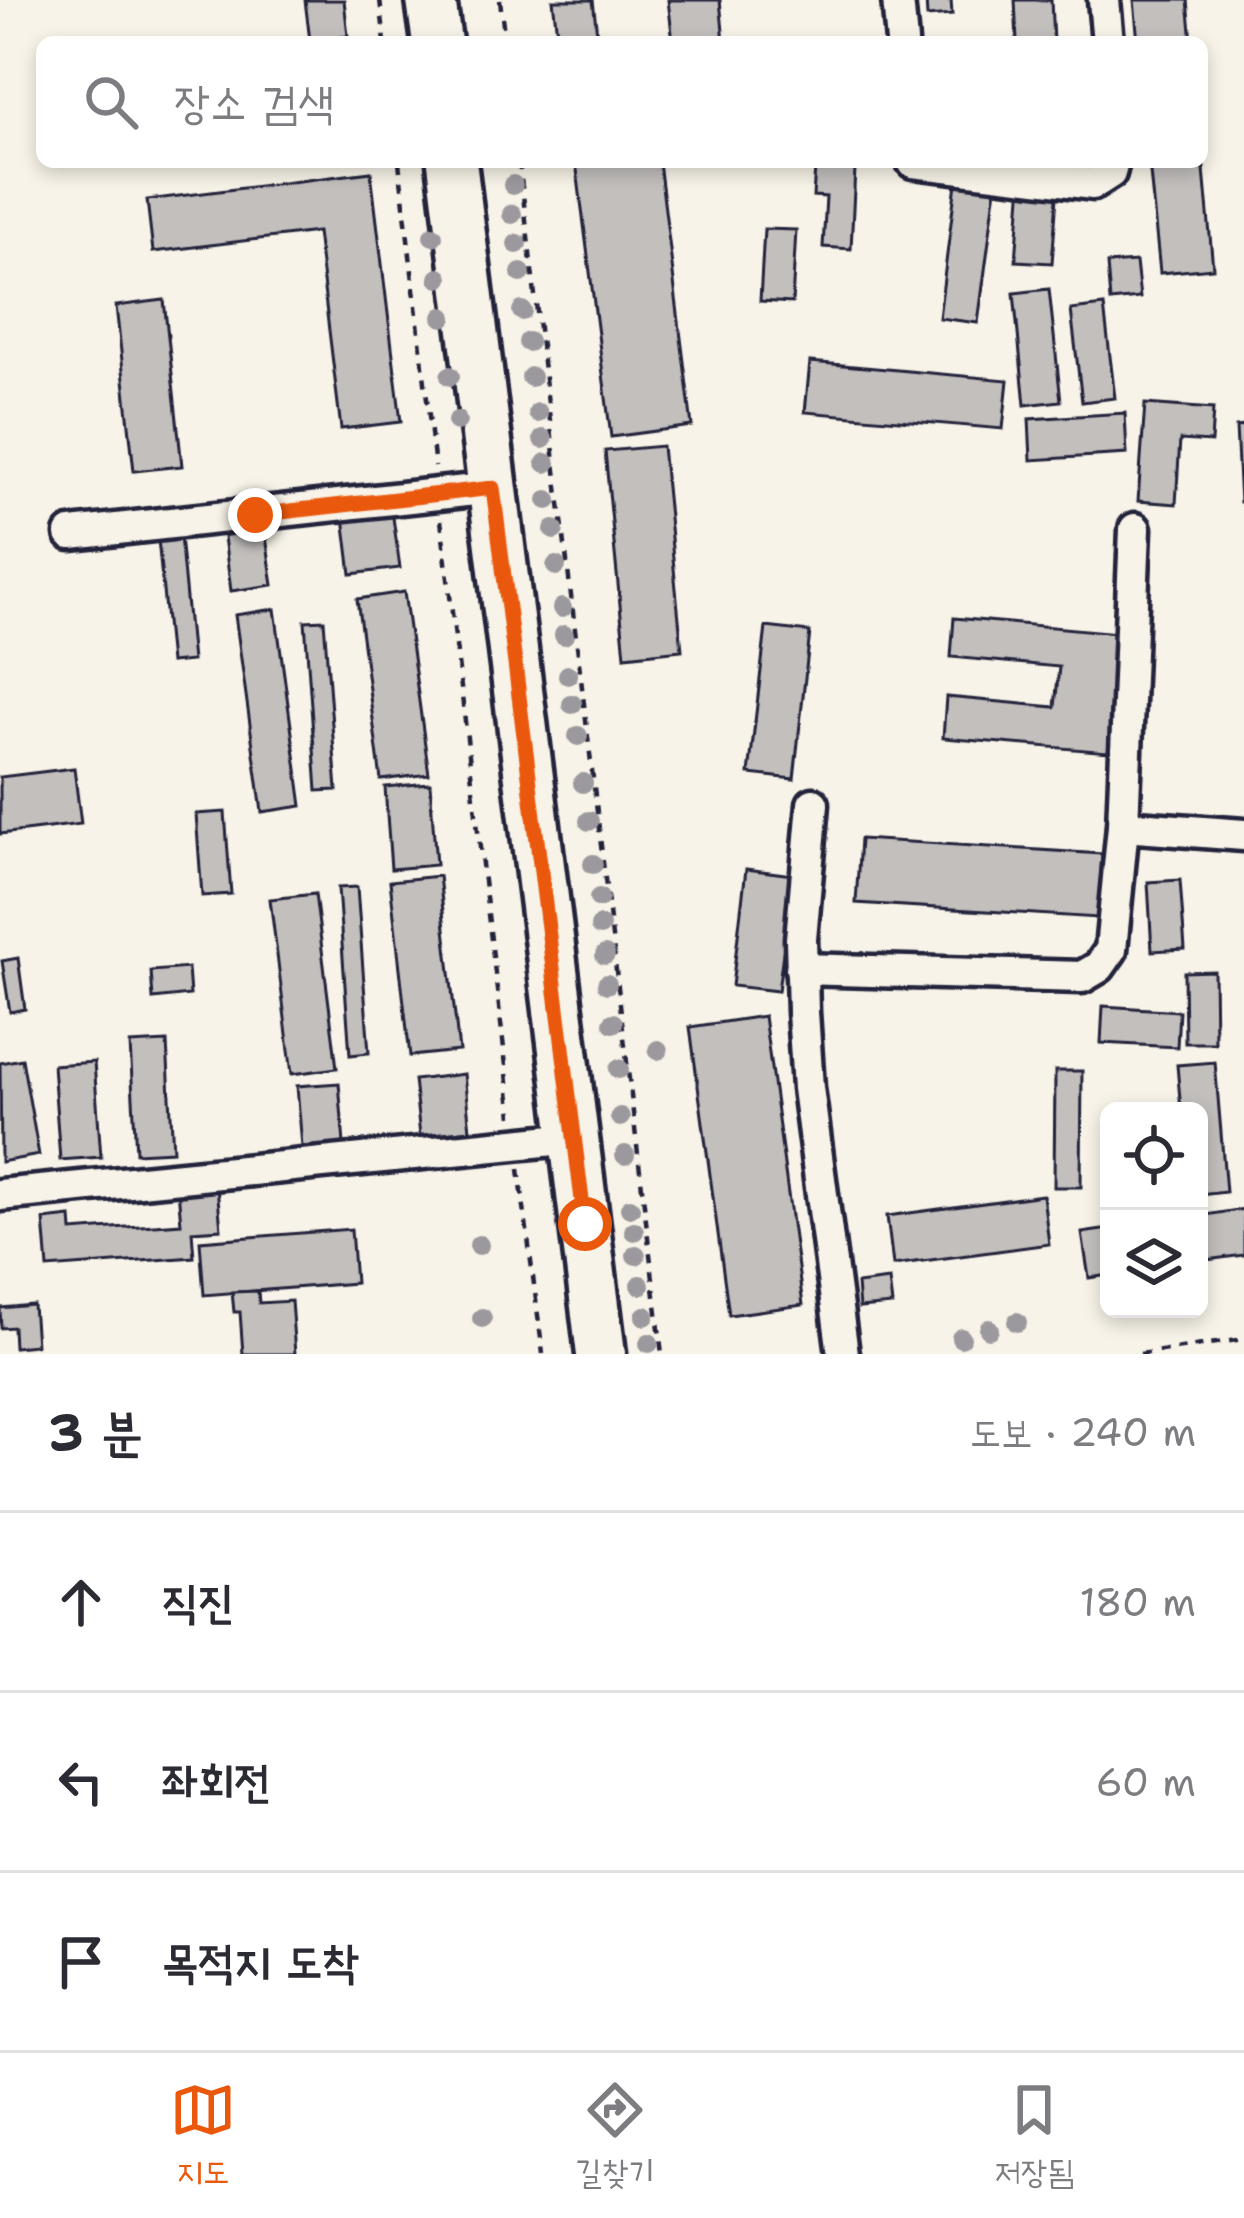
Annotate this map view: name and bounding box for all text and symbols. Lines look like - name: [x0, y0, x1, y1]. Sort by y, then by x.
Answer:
- search box: [36, 36, 1208, 168]
- icon: search: [78, 69, 144, 135]
- text: 장소 검색: [174, 72, 334, 132]
- route end: [228, 488, 282, 542]
- map controls: [1100, 1102, 1208, 1318]
- button: locate: [1100, 1102, 1208, 1210]
- route start: [558, 1197, 612, 1251]
- button: layers: [1100, 1210, 1208, 1318]
- text: 3 분: [48, 1398, 142, 1466]
- text: 도보 · 240 m: [970, 1406, 1196, 1458]
- icon: ahead: [48, 1569, 114, 1635]
- text: 직진: [162, 1571, 234, 1631]
- text: 180 m: [1080, 1576, 1196, 1628]
- icon: left: [48, 1749, 114, 1815]
- text: 좌회전: [162, 1751, 271, 1811]
- text: 60 m: [1096, 1756, 1196, 1808]
- icon: arrive: [48, 1929, 114, 1995]
- text: 목적지 도착: [162, 1931, 359, 1991]
- tab: 지도: [170, 2077, 236, 2194]
- tab: 길찾기: [575, 2077, 655, 2194]
- tab: 저장됨: [995, 2077, 1074, 2194]

